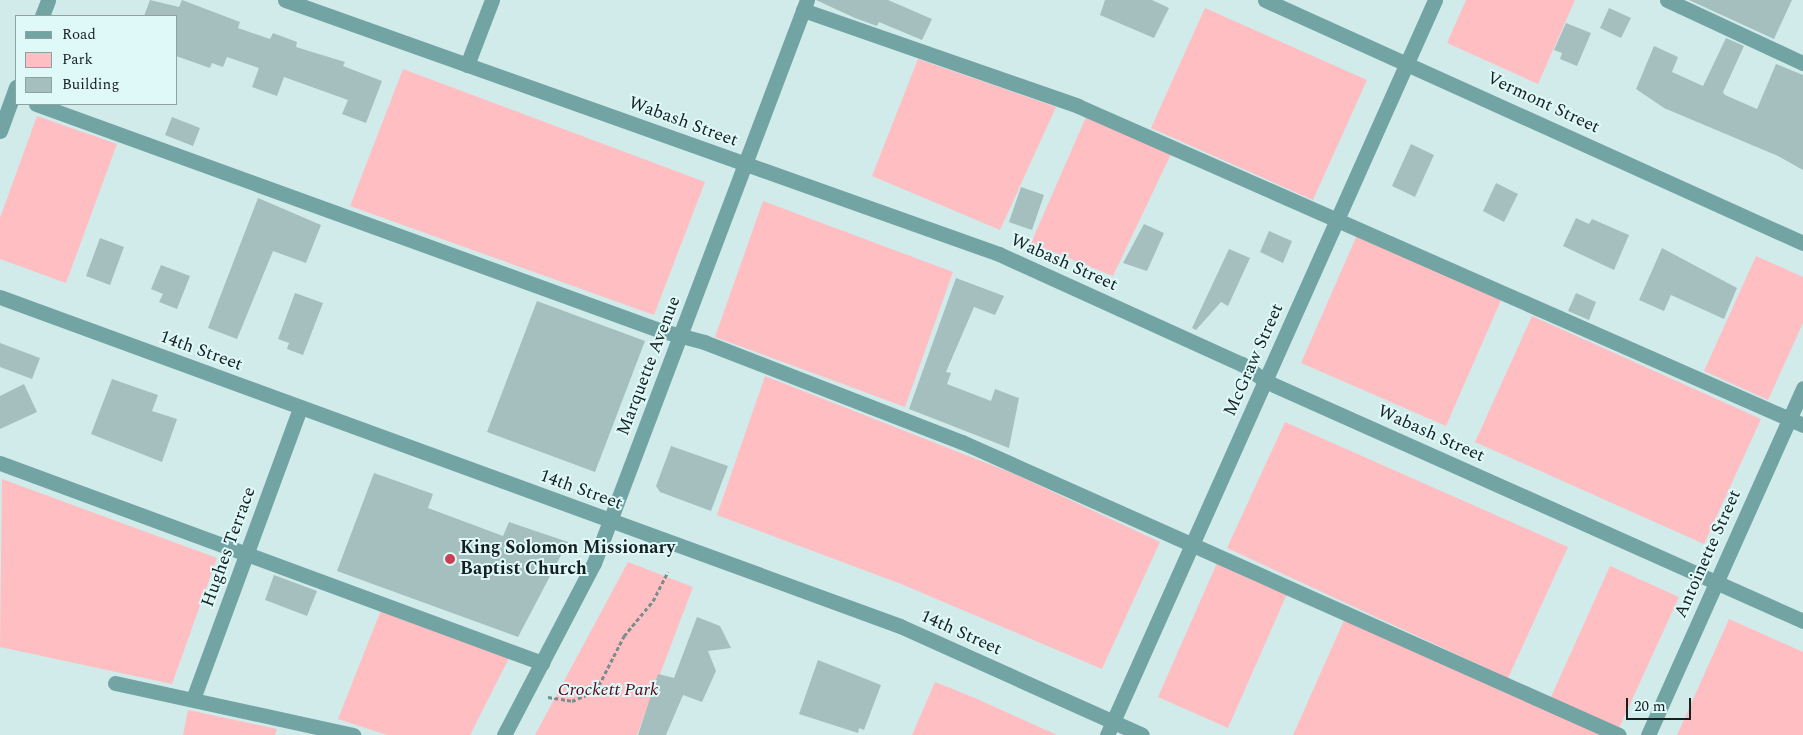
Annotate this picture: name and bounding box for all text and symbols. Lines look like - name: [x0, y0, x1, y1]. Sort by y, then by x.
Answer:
- legend: [15, 15, 178, 105]
- text: Road: [62, 23, 96, 46]
- text: Park: [62, 48, 93, 71]
- street label: Vermont Street: [1483, 67, 1603, 139]
- text: Building: [62, 73, 119, 96]
- street label: Wabash Street: [625, 92, 741, 152]
- street label: Wabash Street: [1007, 230, 1121, 296]
- street label: Marquette Avenue: [612, 293, 686, 439]
- street label: McGraw Street: [1220, 300, 1288, 420]
- street label: 14th Street: [157, 326, 245, 376]
- street label: Wabash Street: [1374, 401, 1488, 467]
- street label: 14th Street: [537, 465, 625, 515]
- street label: Hughes Terrace: [197, 484, 261, 610]
- street label: Antoinette Street: [1670, 487, 1746, 621]
- place label: King Solomon Missionary Baptist Church: [460, 538, 675, 580]
- marker: King Solomon Missionary Baptist Church: [444, 553, 456, 565]
- street label: 14th Street: [917, 606, 1005, 660]
- park label: Crockett Park: [558, 679, 658, 701]
- scale bar: [1628, 688, 1693, 720]
- text: 20 m: [1634, 695, 1666, 718]

